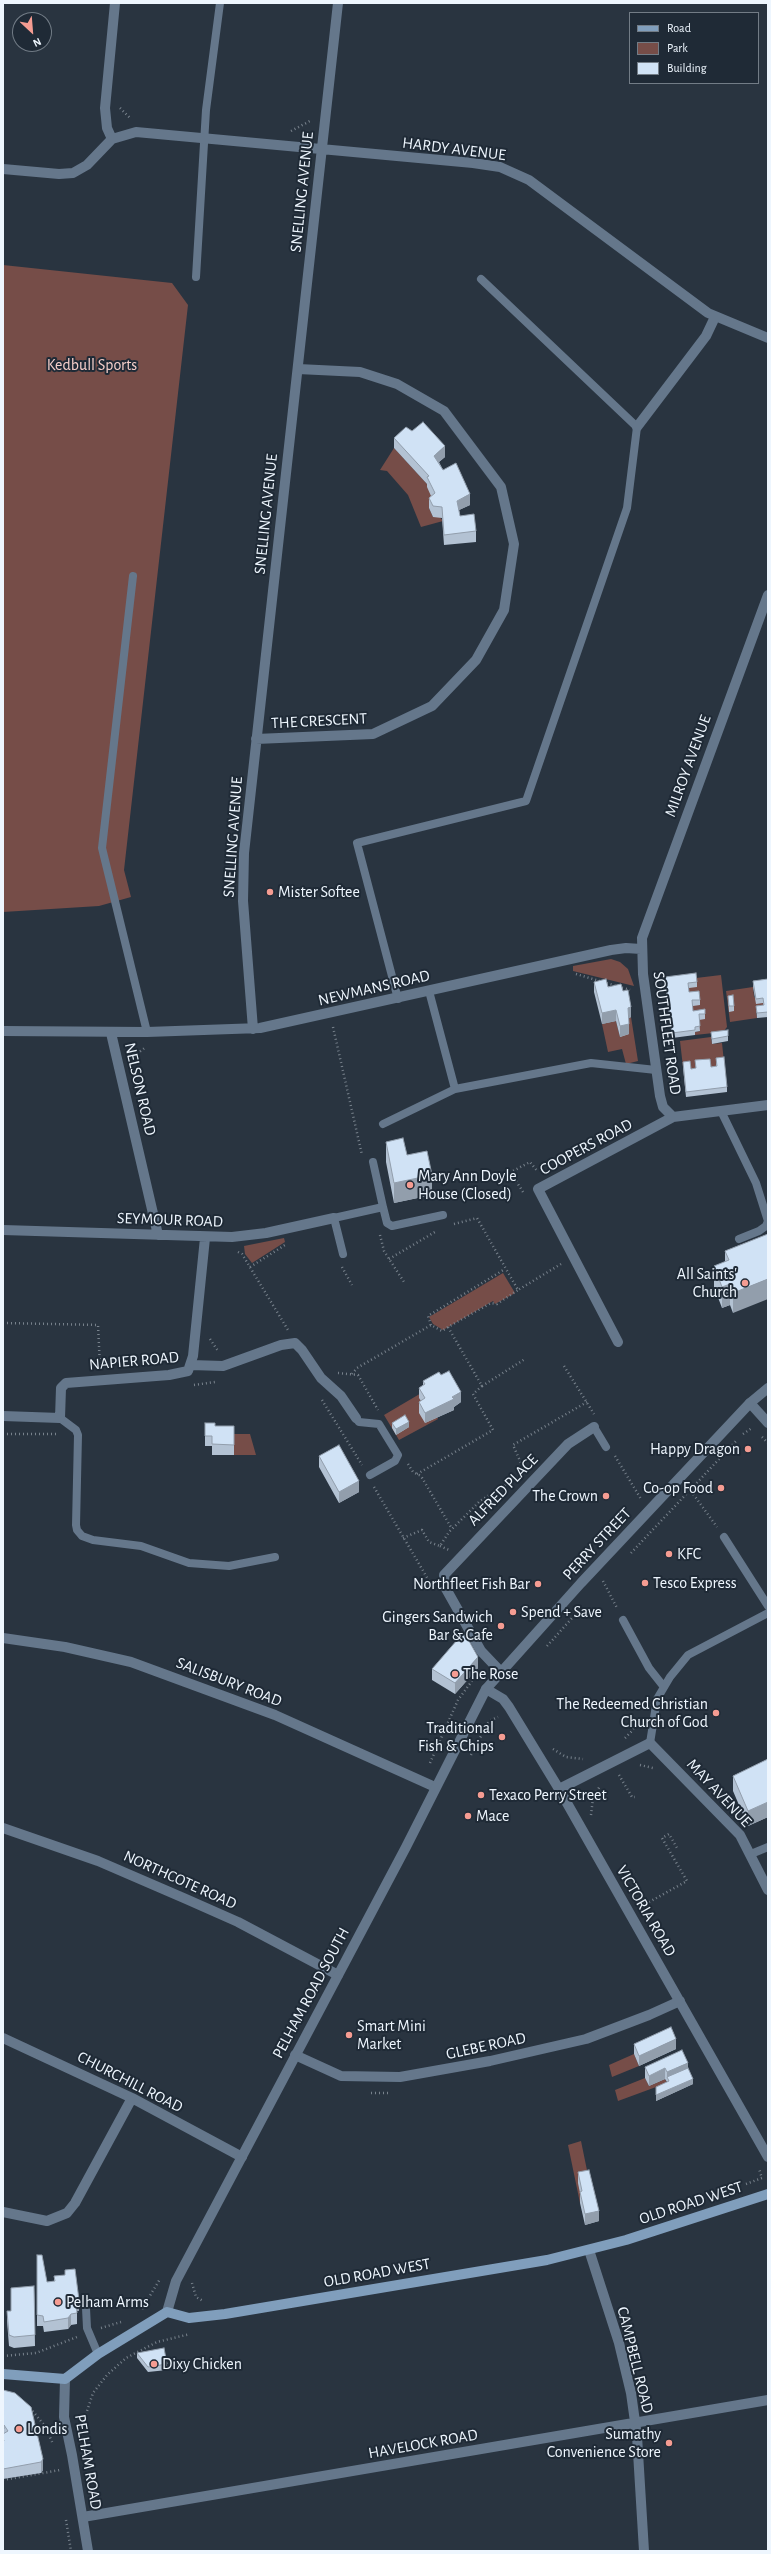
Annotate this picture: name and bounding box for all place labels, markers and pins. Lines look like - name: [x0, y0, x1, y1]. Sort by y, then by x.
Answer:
- place label: Mister Softee: [278, 882, 360, 902]
- marker: Mister Softee: [265, 887, 275, 897]
- place label: Mary Ann Doyle House (Closed): [418, 1166, 517, 1204]
- marker: Mary Ann Doyle House (Closed): [405, 1180, 415, 1190]
- place label: All Saints' Church: [677, 1264, 737, 1302]
- marker: All Saints' Church: [740, 1278, 750, 1288]
- place label: Happy Dragon: [650, 1439, 740, 1459]
- marker: Happy Dragon: [743, 1444, 753, 1454]
- place label: Co-op Food: [643, 1478, 713, 1498]
- marker: Co-op Food: [716, 1483, 726, 1493]
- place label: The Crown: [532, 1486, 598, 1506]
- marker: The Crown: [601, 1491, 611, 1501]
- place label: KFC: [677, 1544, 701, 1564]
- marker: KFC: [664, 1549, 674, 1559]
- place label: Tesco Express: [653, 1573, 737, 1593]
- place label: Northfleet Fish Bar: [413, 1574, 530, 1594]
- marker: Tesco Express: [640, 1578, 650, 1588]
- marker: Northfleet Fish Bar: [533, 1579, 543, 1589]
- place label: Spend + Save: [521, 1602, 602, 1622]
- place label: Gingers Sandwich Bar & Cafe: [382, 1607, 493, 1645]
- marker: Spend + Save: [508, 1607, 518, 1617]
- marker: Gingers Sandwich Bar & Cafe: [496, 1621, 506, 1631]
- place label: The Rose: [463, 1664, 518, 1684]
- marker: The Rose: [450, 1669, 460, 1679]
- place label: The Redeemed Christian Church of God: [556, 1694, 708, 1732]
- marker: The Redeemed Christian Church of God: [711, 1708, 721, 1718]
- place label: Traditional Fish & Chips: [418, 1718, 494, 1756]
- marker: Traditional Fish & Chips: [497, 1732, 507, 1742]
- place label: Texaco Perry Street: [489, 1785, 607, 1805]
- marker: Texaco Perry Street: [476, 1790, 486, 1800]
- place label: Mace: [476, 1806, 509, 1826]
- marker: Mace: [463, 1811, 473, 1821]
- place label: Smart Mini Market: [357, 2016, 426, 2054]
- marker: Smart Mini Market: [344, 2030, 354, 2040]
- place label: Pelham Arms: [66, 2292, 149, 2312]
- marker: Pelham Arms: [53, 2297, 63, 2307]
- place label: Dixy Chicken: [162, 2354, 242, 2374]
- marker: Dixy Chicken: [149, 2359, 159, 2369]
- place label: Londis: [27, 2419, 67, 2439]
- marker: Londis: [14, 2424, 24, 2434]
- place label: Sumathy Convenience Store: [547, 2424, 661, 2462]
- marker: Sumathy Convenience Store: [664, 2438, 674, 2448]

